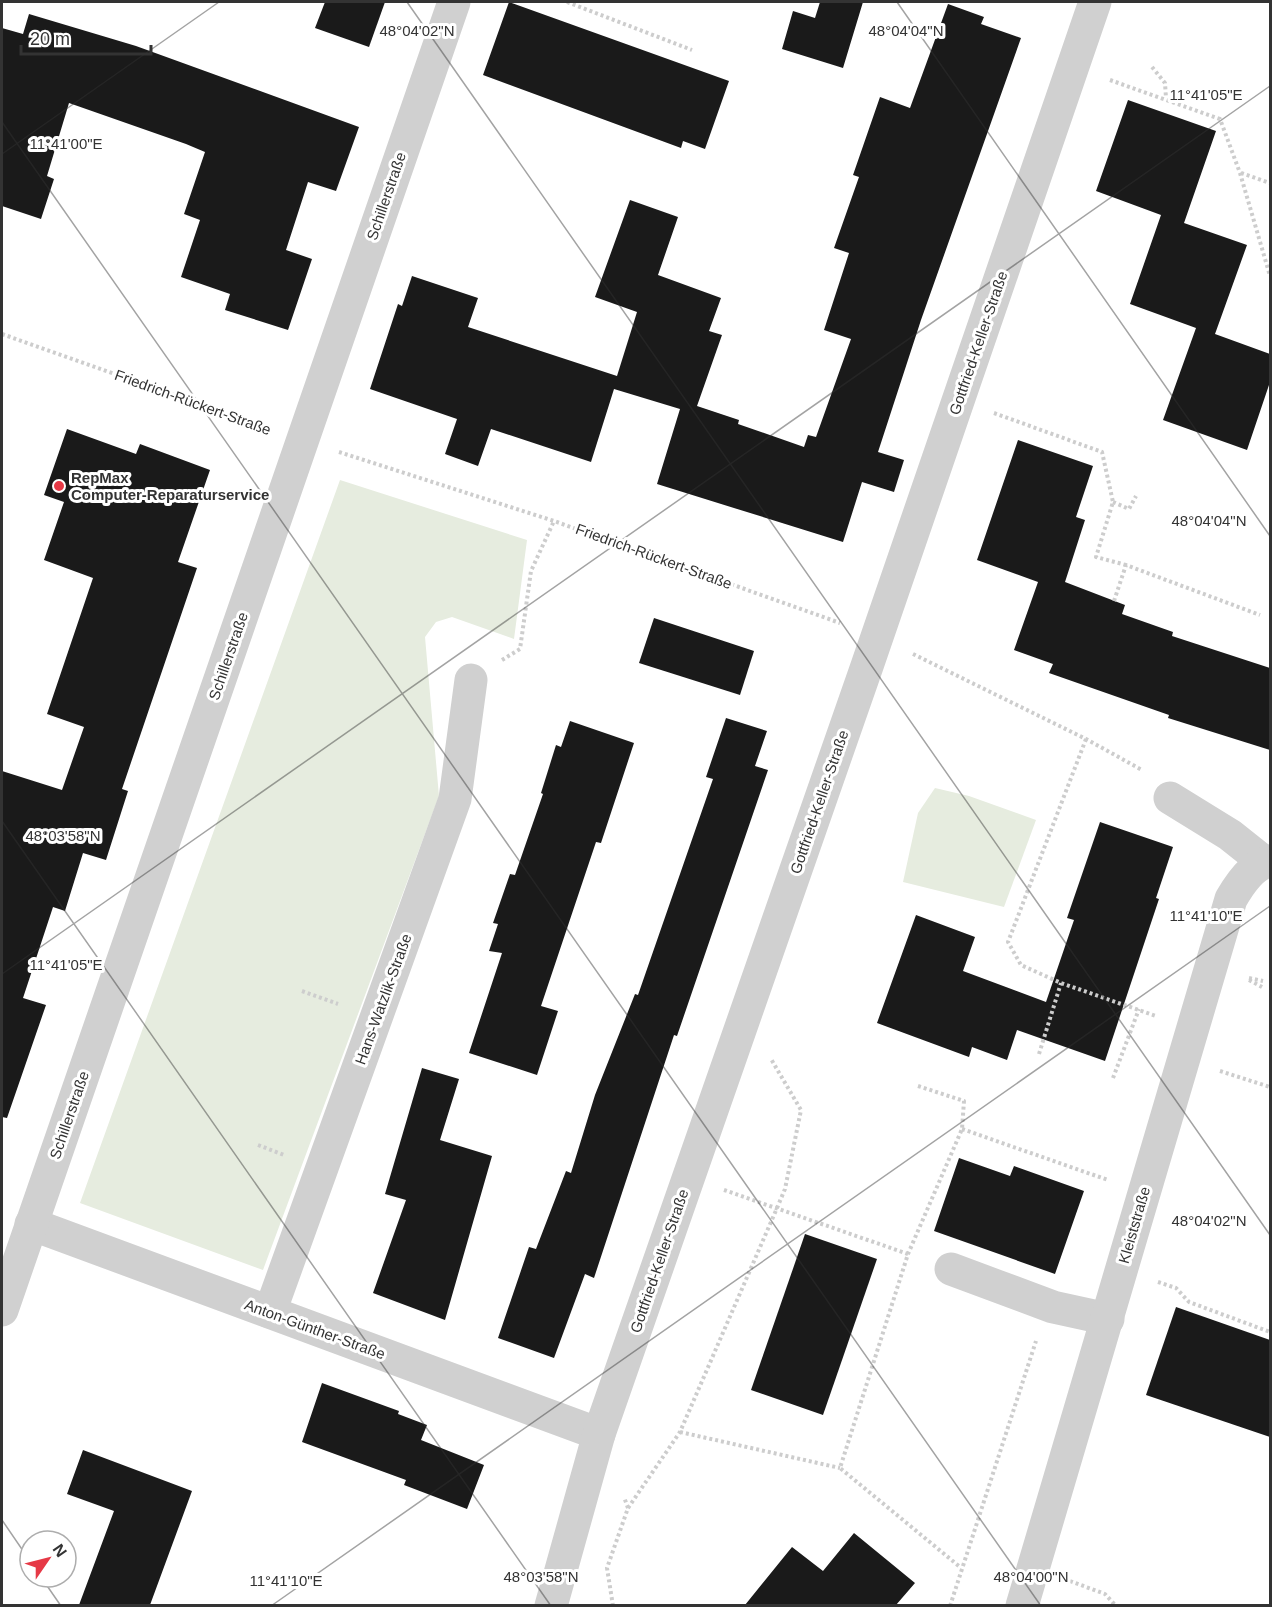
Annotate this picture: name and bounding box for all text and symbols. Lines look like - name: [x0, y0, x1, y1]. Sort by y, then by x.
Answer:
- scale bar: [21, 18, 152, 56]
- text: 48°04'02"N: [379, 22, 455, 39]
- text: 48°04'04"N: [868, 22, 944, 39]
- text: 20 m: [30, 29, 70, 49]
- text: 11°41'05"E: [1169, 86, 1243, 103]
- text: 11°41'00"E: [29, 135, 103, 152]
- street label: Schillerstraße: [363, 150, 409, 242]
- street label: Gottfried-Keller-Straße: [945, 269, 1011, 417]
- street label: Friedrich-Rückert-Straße: [113, 366, 273, 438]
- place label: RepMax Computer-Reparaturservice: [71, 469, 269, 503]
- marker: RepMax Computer-Reparaturservice: [52, 479, 66, 493]
- text: 48°04'04"N: [1171, 512, 1247, 529]
- street label: Friedrich-Rückert-Straße: [574, 520, 734, 592]
- street label: Schillerstraße: [205, 610, 251, 702]
- street label: Gottfried-Keller-Straße: [786, 728, 852, 876]
- text: 48°03'58"N: [25, 827, 101, 844]
- text: 11°41'10"E: [1169, 907, 1243, 924]
- street label: Hans-Watzlik-Straße: [351, 931, 415, 1067]
- text: 11°41'05"E: [29, 956, 103, 973]
- street label: Schillerstraße: [46, 1069, 92, 1161]
- street label: Kleiststraße: [1115, 1185, 1153, 1265]
- street label: Gottfried-Keller-Straße: [626, 1187, 692, 1335]
- text: 48°04'02"N: [1171, 1212, 1247, 1229]
- street label: Anton-Günther-Straße: [242, 1296, 388, 1362]
- north arrow: [18, 1529, 78, 1589]
- text: N: [50, 1541, 70, 1560]
- text: 48°03'58"N: [503, 1568, 579, 1585]
- text: 48°04'00"N: [993, 1568, 1069, 1585]
- text: 11°41'10"E: [249, 1572, 323, 1589]

